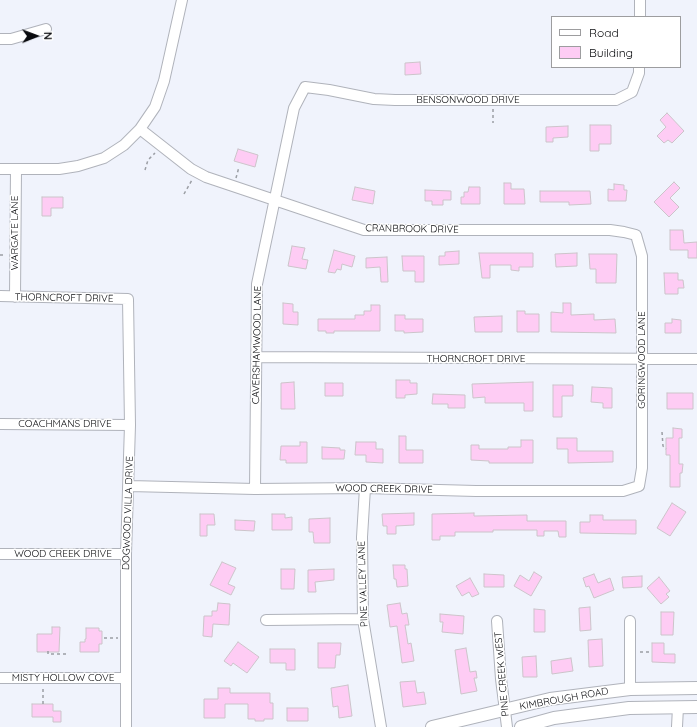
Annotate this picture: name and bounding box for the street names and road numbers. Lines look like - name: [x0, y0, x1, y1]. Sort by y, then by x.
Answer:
- street label: BENSONWOOD DRIVE: [416, 94, 520, 106]
- street label: WARGATE LANE: [9, 196, 21, 270]
- street label: CRANBROOK DRIVE: [365, 222, 459, 236]
- street label: CAVERSHAMWOOD LANE: [250, 286, 264, 404]
- street label: THORNCROFT DRIVE: [14, 291, 114, 305]
- street label: GORINGWOOD LANE: [636, 311, 648, 409]
- street label: THORNCROFT DRIVE: [427, 353, 525, 365]
- street label: COACHMANS DRIVE: [18, 418, 112, 430]
- street label: DOGWOOD VILLA DRIVE: [120, 456, 136, 570]
- street label: WOOD CREEK DRIVE: [335, 482, 433, 496]
- street label: PINE VALLEY LANE: [355, 541, 371, 627]
- street label: WOOD CREEK DRIVE: [14, 548, 112, 560]
- street label: PINE CREEK WEST: [492, 631, 512, 717]
- street label: MISTY HOLLOW COVE: [12, 672, 114, 684]
- street label: KIMBROUGH ROAD: [519, 685, 609, 713]

